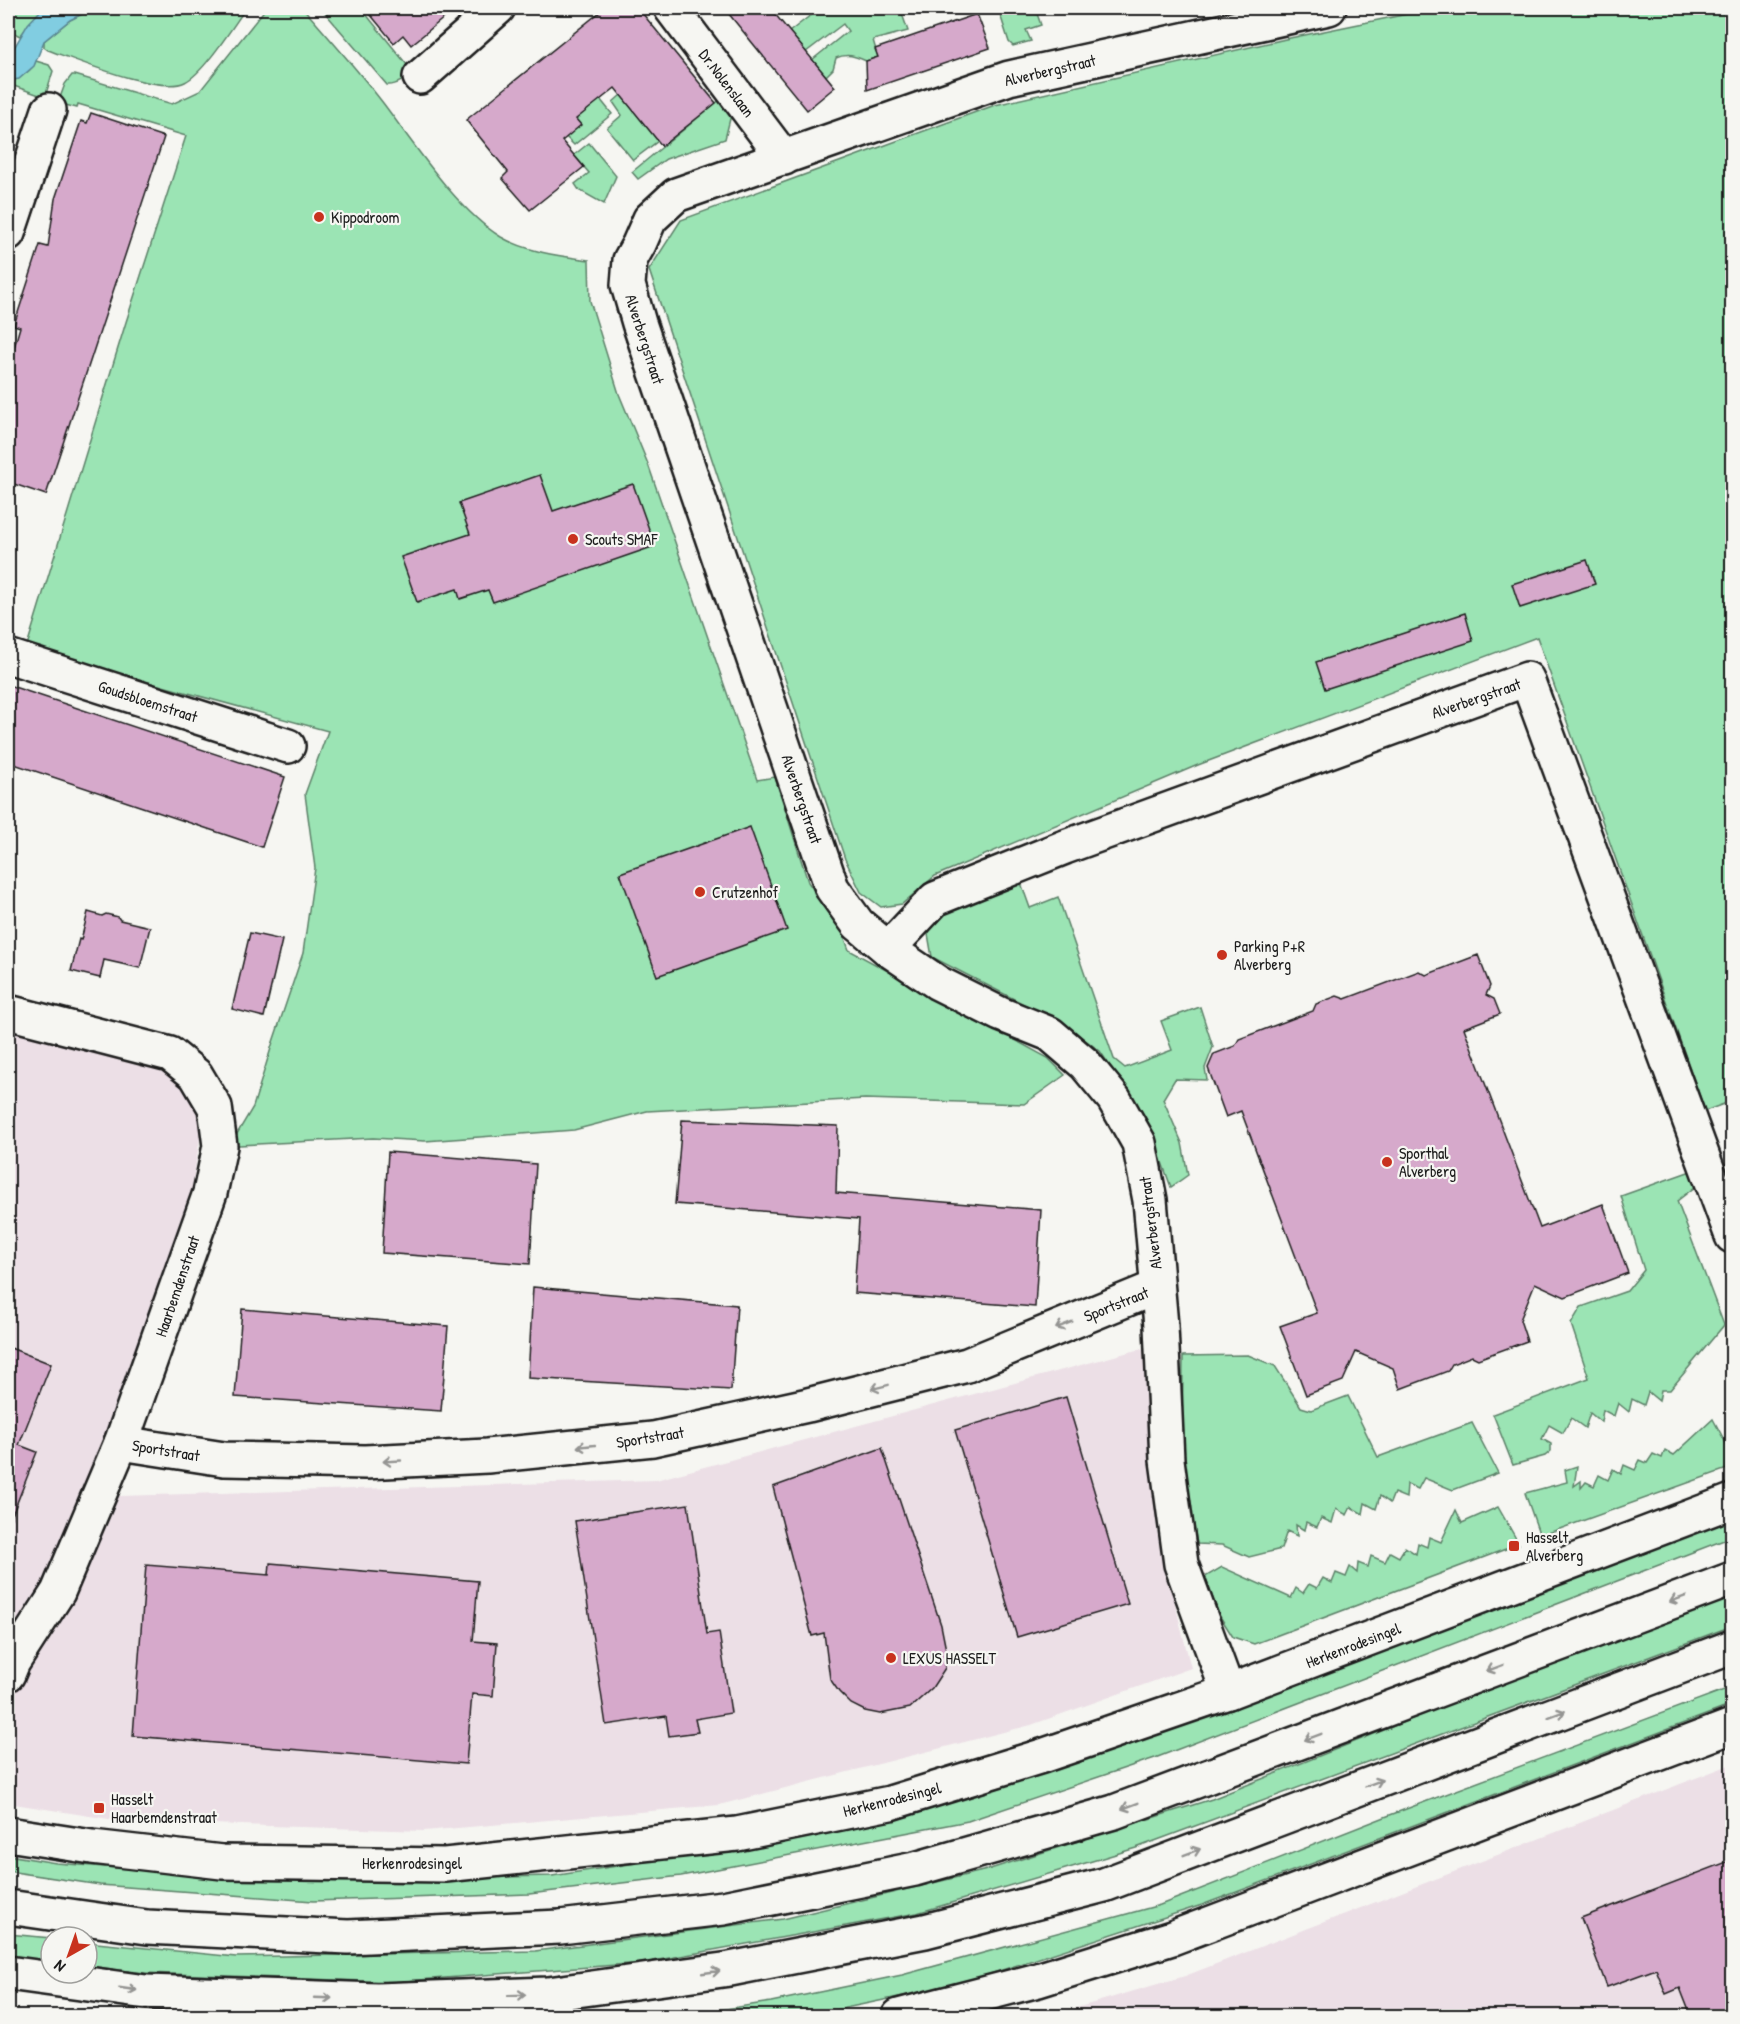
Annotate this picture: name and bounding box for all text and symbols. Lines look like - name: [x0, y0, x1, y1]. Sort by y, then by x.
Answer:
- street label: Dr.Nolenslaan: [694, 44, 760, 122]
- street label: Alverbergstraat: [1002, 49, 1098, 91]
- place label: Kippodroom: [331, 206, 399, 228]
- marker: Kippodroom: [312, 210, 326, 224]
- street label: Alverbergstraat: [620, 291, 670, 387]
- place label: Scouts SMAF: [585, 528, 658, 550]
- marker: Scouts SMAF: [566, 532, 580, 546]
- street label: Alverbergstraat: [1428, 672, 1524, 724]
- street label: Goudsbloemstraat: [95, 675, 201, 728]
- street label: Alverbergstraat: [776, 751, 828, 847]
- place label: Crutzenhof: [712, 881, 778, 903]
- marker: Crutzenhof: [693, 885, 707, 899]
- place label: Parking P+R Alverberg: [1234, 935, 1305, 975]
- marker: Parking P+R Alverberg: [1215, 948, 1229, 962]
- place label: Sporthal Alverberg: [1399, 1142, 1456, 1182]
- marker: Sporthal Alverberg: [1380, 1155, 1394, 1169]
- street label: Alverbergstraat: [1133, 1175, 1167, 1271]
- street label: Haarbemdenstraat: [149, 1232, 205, 1340]
- street label: Sportstraat: [1080, 1281, 1152, 1327]
- one-way arrow: [1056, 1320, 1074, 1331]
- one-way arrow: [871, 1381, 890, 1393]
- street label: Sportstraat: [615, 1421, 686, 1453]
- street label: Sportstraat: [131, 1434, 202, 1466]
- one-way arrow: [577, 1441, 597, 1452]
- one-way arrow: [382, 1455, 402, 1466]
- place label: Hasselt Alverberg: [1526, 1526, 1583, 1566]
- marker: Hasselt Alverberg: [1507, 1539, 1521, 1553]
- one-way arrow: [1669, 1595, 1688, 1606]
- street label: Herkenrodesingel: [1302, 1617, 1404, 1673]
- place label: LEXUS HASSELT: [903, 1647, 996, 1669]
- marker: LEXUS HASSELT: [884, 1651, 898, 1665]
- one-way arrow: [1486, 1663, 1505, 1674]
- one-way arrow: [1547, 1707, 1566, 1718]
- one-way arrow: [1304, 1732, 1323, 1743]
- street label: Herkenrodesingel: [841, 1776, 944, 1822]
- one-way arrow: [1365, 1777, 1383, 1788]
- place label: Hasselt Haarbemdenstraat: [111, 1788, 217, 1828]
- marker: Hasselt Haarbemdenstraat: [92, 1801, 106, 1815]
- one-way arrow: [1121, 1801, 1140, 1812]
- one-way arrow: [1182, 1846, 1201, 1857]
- street label: Herkenrodesingel: [362, 1852, 463, 1874]
- north arrow: [39, 1925, 99, 1985]
- text: N: [49, 1955, 70, 1978]
- one-way arrow: [701, 1966, 720, 1977]
- one-way arrow: [117, 1984, 137, 1995]
- one-way arrow: [507, 1989, 527, 2001]
- one-way arrow: [312, 1992, 332, 2003]

